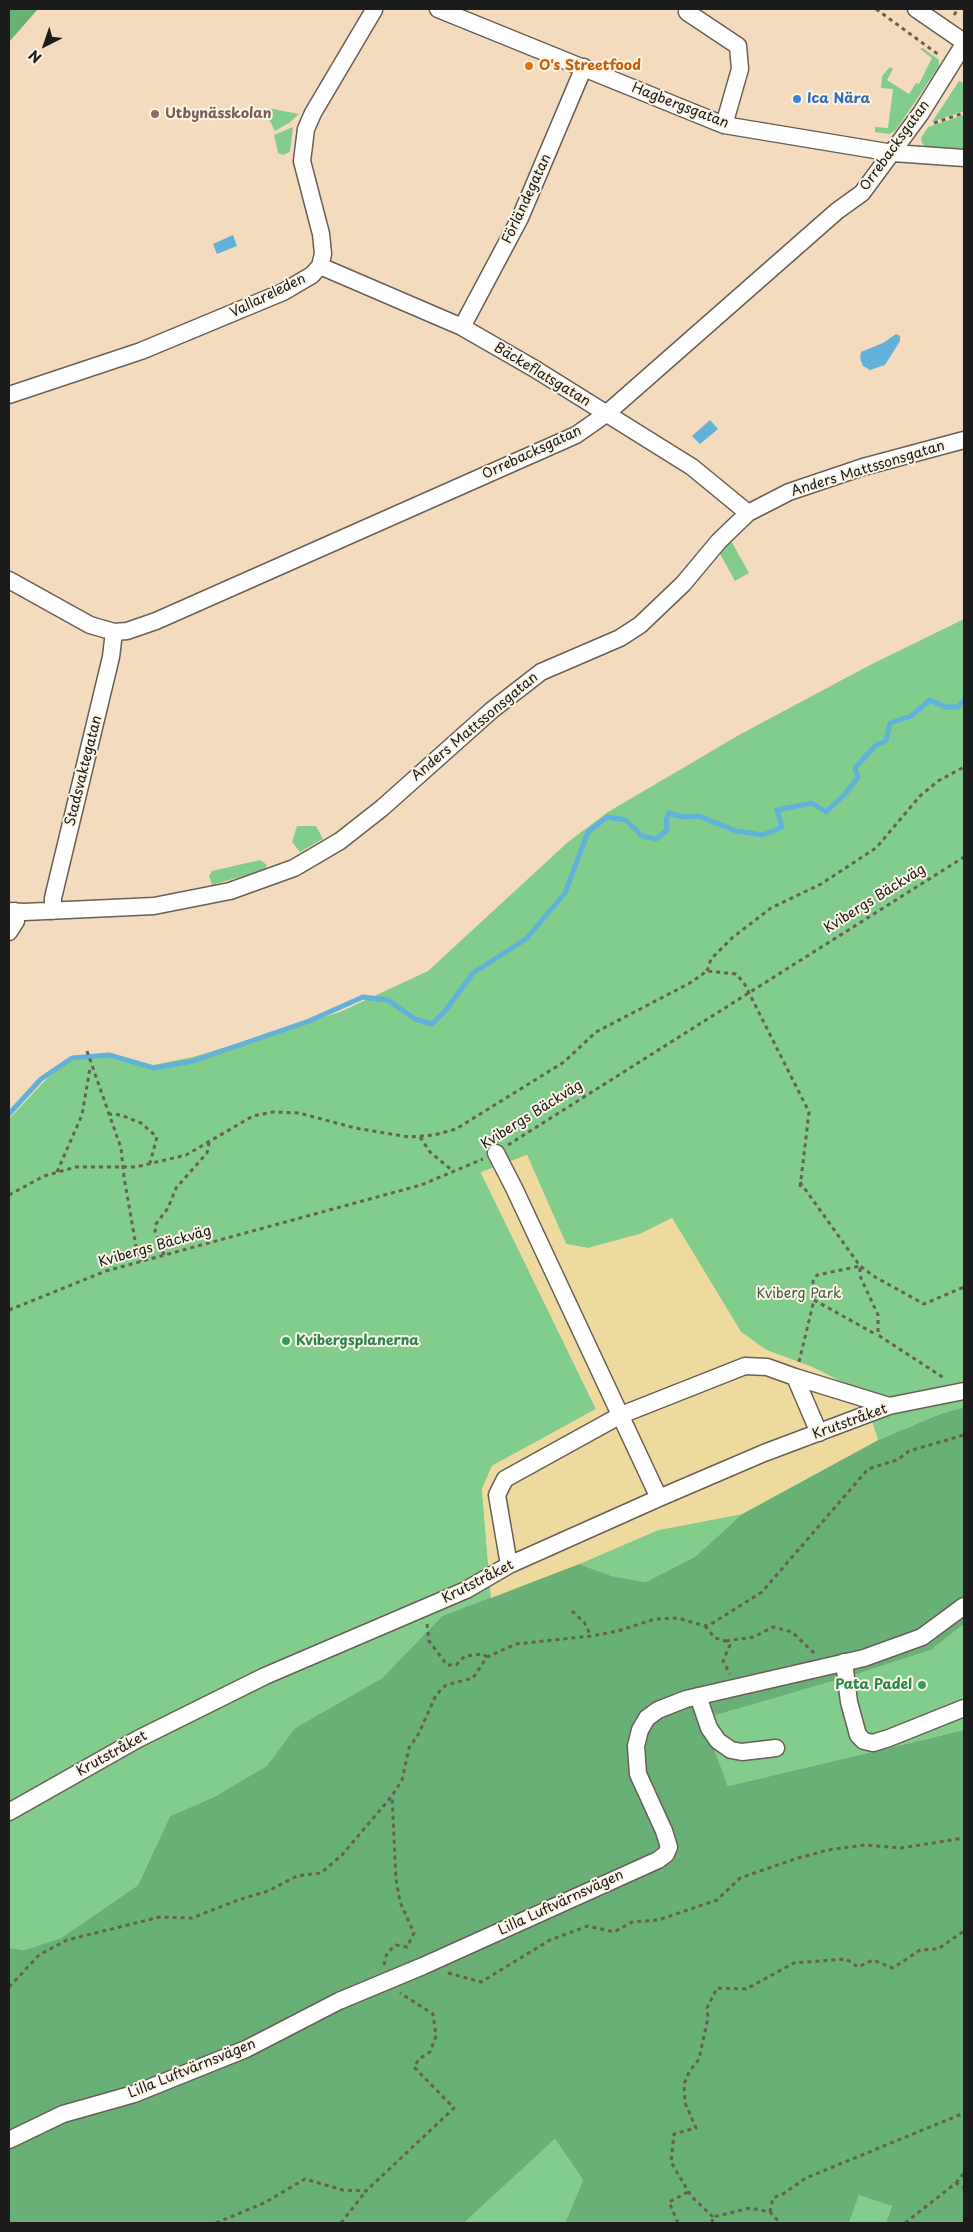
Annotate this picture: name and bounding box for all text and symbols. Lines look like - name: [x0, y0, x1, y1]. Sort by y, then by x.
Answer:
- north arrow: [20, 20, 70, 70]
- text: N: [24, 45, 46, 68]
- place label: O's Streetfood: [539, 58, 641, 74]
- marker: O's Streetfood: [523, 60, 535, 72]
- street label: Hagbergsgatan: [629, 80, 731, 132]
- place label: Ica Nära: [807, 91, 870, 107]
- marker: Ica Nära: [791, 93, 803, 105]
- street label: Orrebacksgatan: [857, 98, 933, 194]
- place label: Utbynässkolan: [165, 106, 271, 122]
- marker: Utbynässkolan: [149, 108, 161, 120]
- street label: Förländegatan: [499, 151, 555, 247]
- street label: Vallareleden: [227, 270, 309, 322]
- street label: Bäckeflatsgatan: [491, 340, 593, 410]
- street label: Orrebacksgatan: [480, 423, 584, 483]
- street label: Anders Mattssonsgatan: [789, 438, 947, 500]
- street label: Anders Mattssonsgatan: [408, 669, 542, 785]
- street label: Stadsvaktegatan: [62, 714, 106, 828]
- street label: Kvibergs Bäckväg: [821, 861, 929, 937]
- street label: Kvibergs Bäckväg: [478, 1077, 586, 1153]
- street label: Kvibergs Bäckväg: [97, 1223, 213, 1271]
- park label: Kviberg Park: [757, 1286, 841, 1302]
- place label: Kvibergsplanerna: [296, 1333, 419, 1349]
- marker: Kvibergsplanerna: [280, 1335, 292, 1347]
- street label: Krutstråket: [810, 1401, 890, 1443]
- street label: Krutstråket: [439, 1557, 517, 1607]
- place label: Pata Padel: [835, 1677, 912, 1693]
- marker: Pata Padel: [916, 1679, 928, 1691]
- street label: Krutstråket: [74, 1728, 150, 1780]
- street label: Lilla Luftvärnsvägen: [496, 1867, 626, 1939]
- street label: Lilla Luftvärnsvägen: [126, 2036, 258, 2102]

